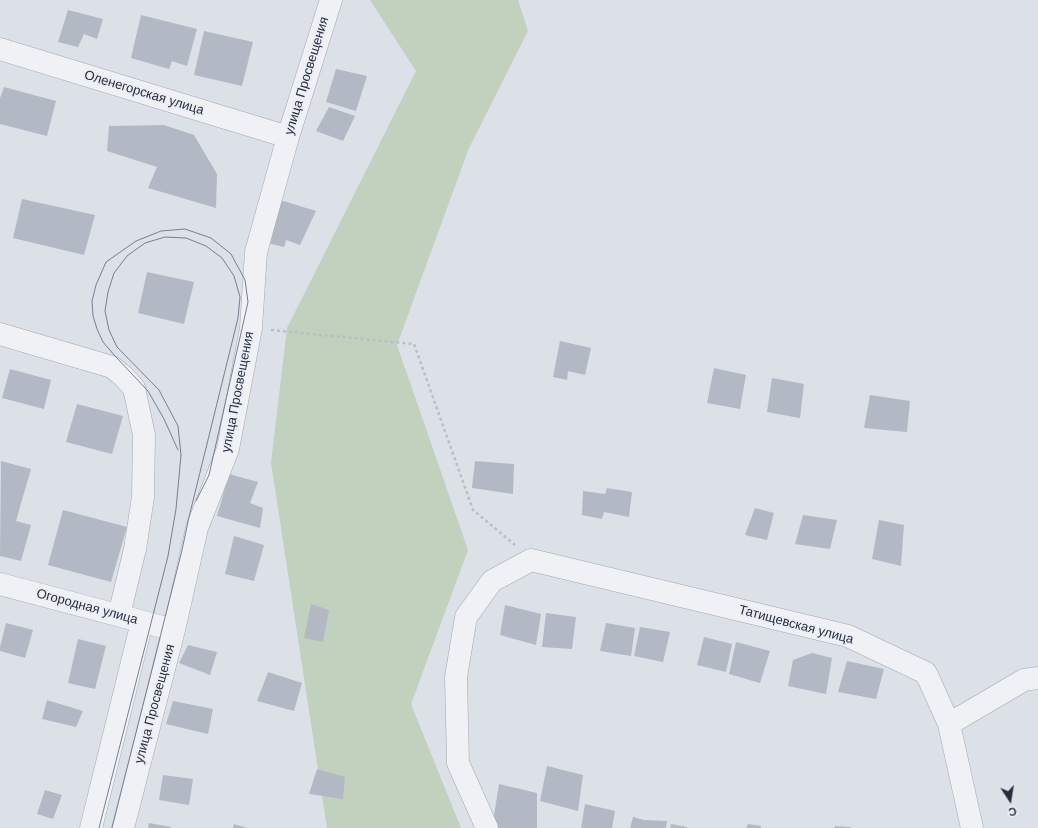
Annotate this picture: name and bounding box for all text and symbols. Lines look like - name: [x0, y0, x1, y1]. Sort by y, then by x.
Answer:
- street label: улица Просвещения: [282, 15, 332, 137]
- street label: Оленегорская улица: [82, 67, 206, 119]
- street label: улица Просвещения: [219, 330, 257, 454]
- street label: Огородная улица: [35, 586, 139, 628]
- street label: Татищевская улица: [737, 602, 855, 648]
- street label: улица Просвещения: [132, 643, 178, 765]
- north arrow: [990, 780, 1030, 820]
- text: С: [1007, 805, 1018, 818]

